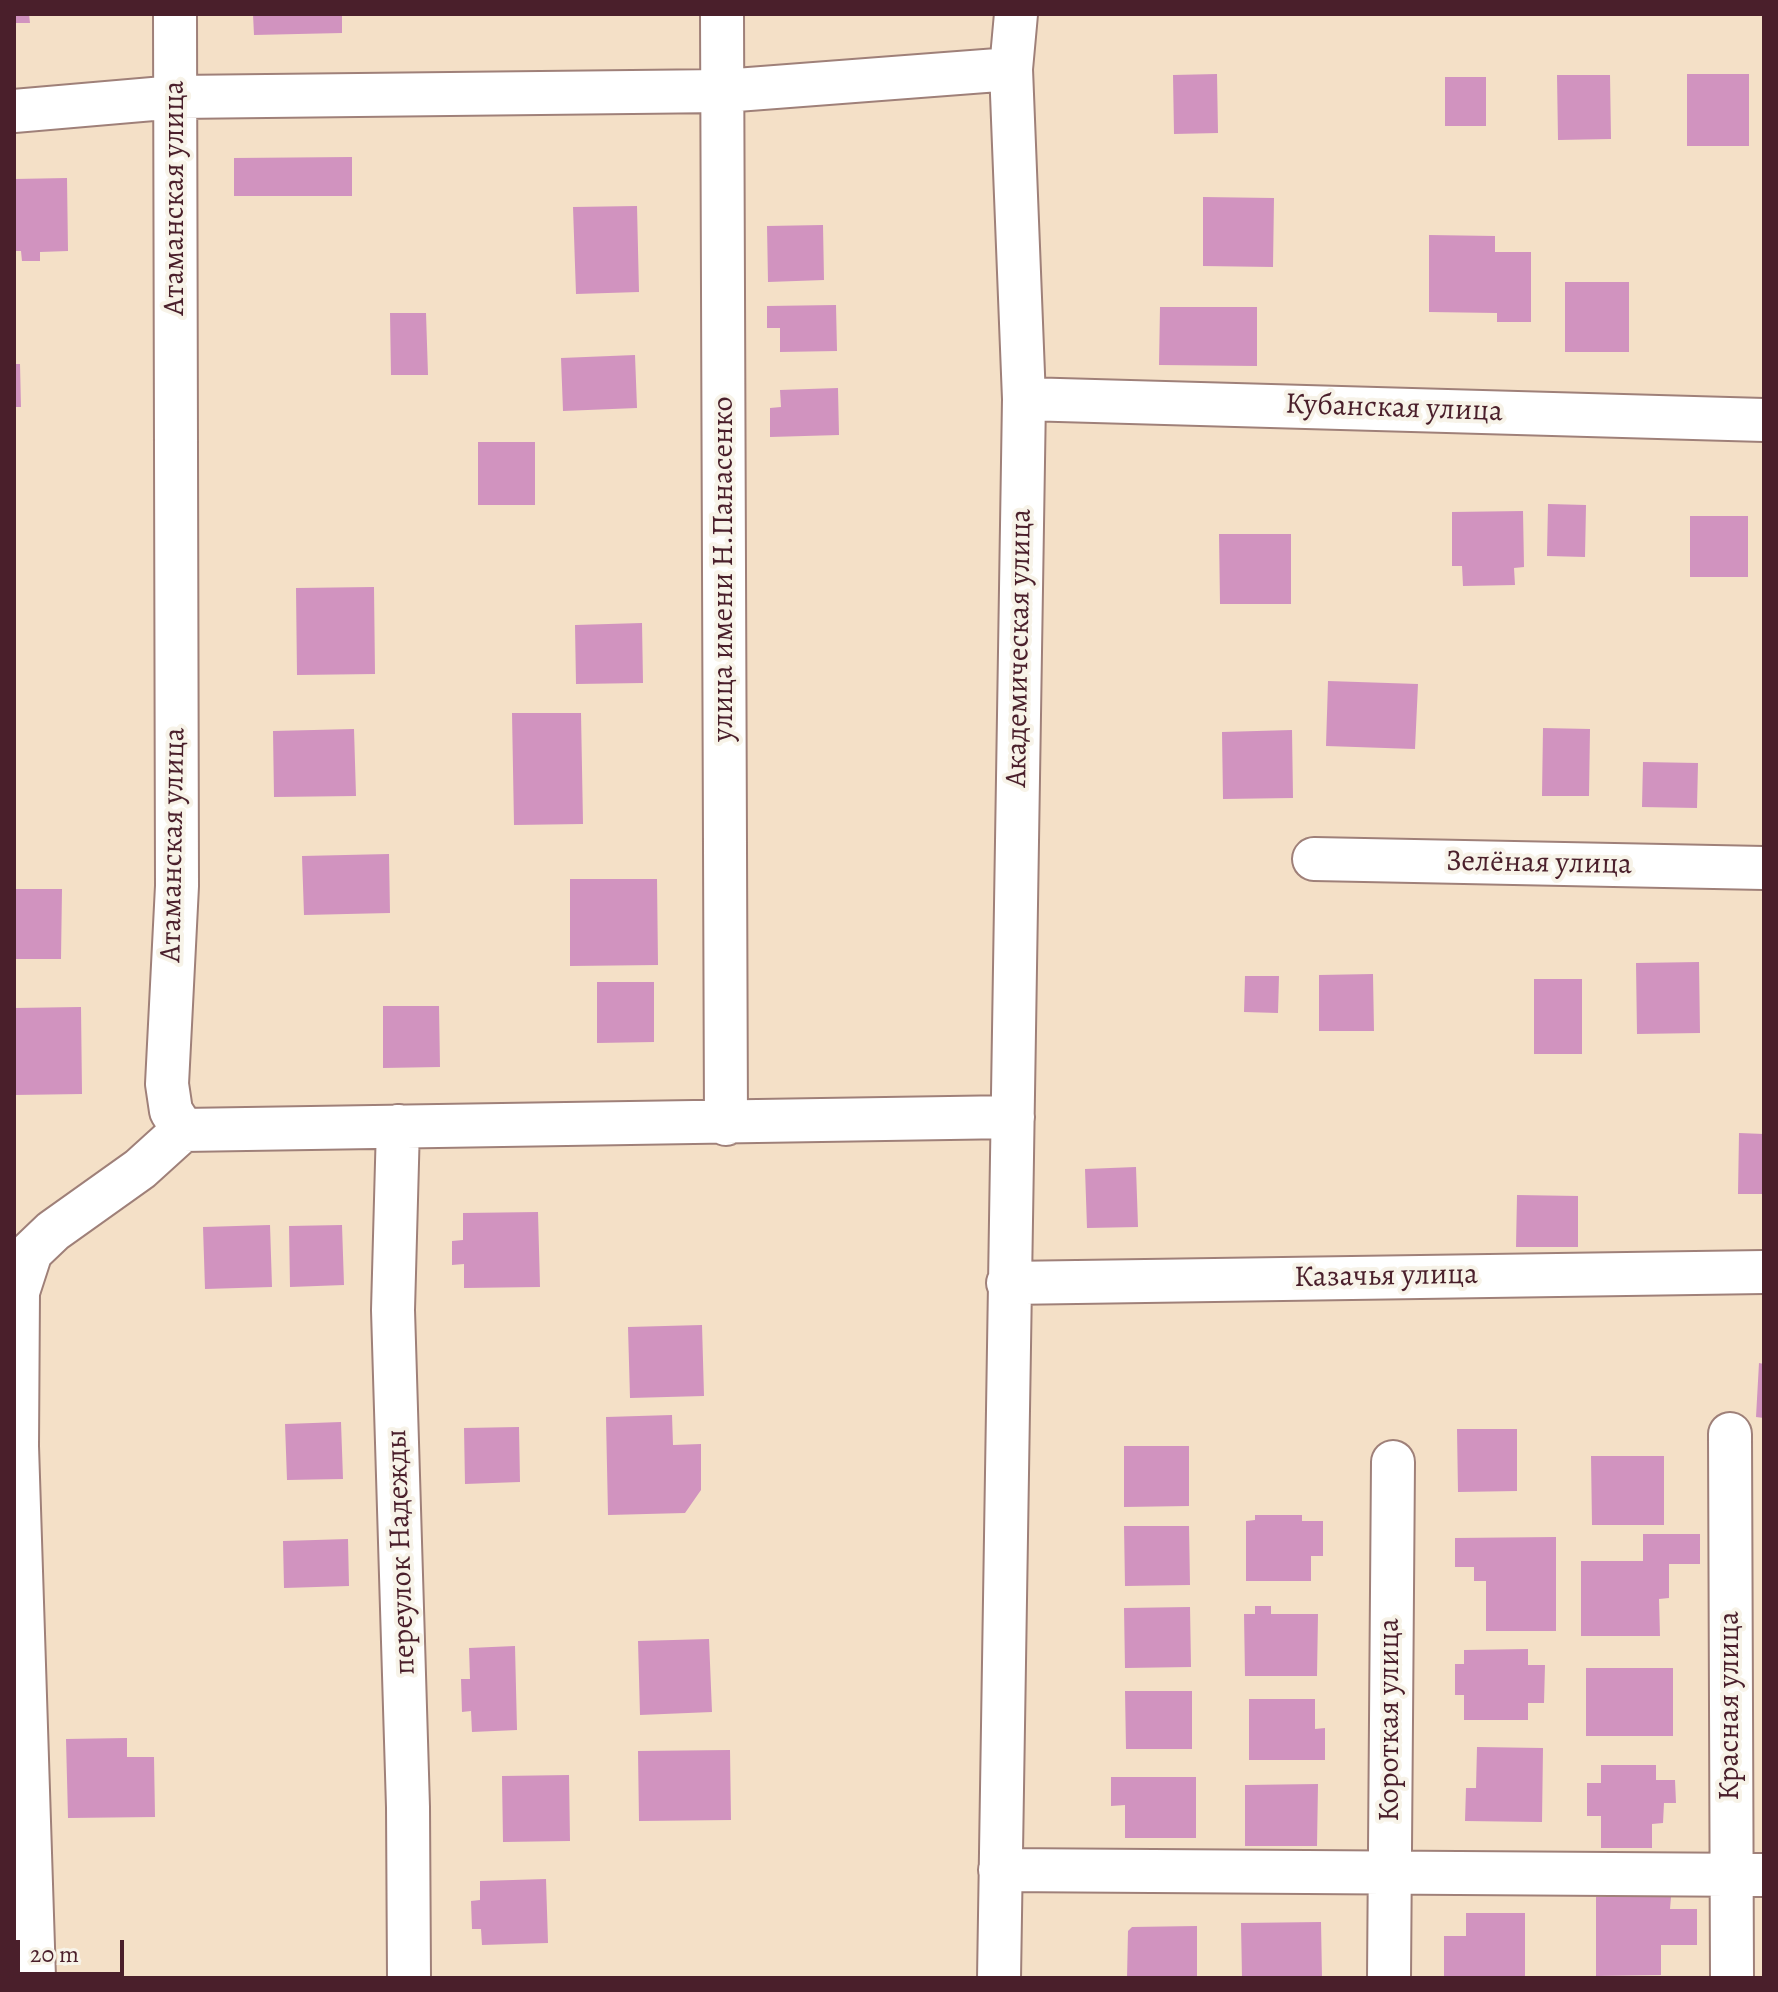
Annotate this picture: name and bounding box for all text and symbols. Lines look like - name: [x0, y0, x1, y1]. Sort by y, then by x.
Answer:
- street label: Атаманская улица: [158, 81, 194, 315]
- street label: Кубанская улица: [1285, 387, 1503, 431]
- street label: улица имени Н.Панасенко: [707, 396, 743, 742]
- street label: Академическая улица: [1000, 508, 1040, 788]
- street label: Атаманская улица: [154, 727, 194, 963]
- street label: Зелёная улица: [1446, 844, 1632, 884]
- street label: Казачья улица: [1294, 1257, 1478, 1297]
- street label: переулок Надежды: [380, 1428, 424, 1676]
- street label: Красная улица: [1713, 1611, 1749, 1801]
- street label: Короткая улица: [1373, 1618, 1409, 1822]
- scale bar: [20, 1924, 128, 1974]
- text: 20 m: [30, 1938, 79, 1970]

